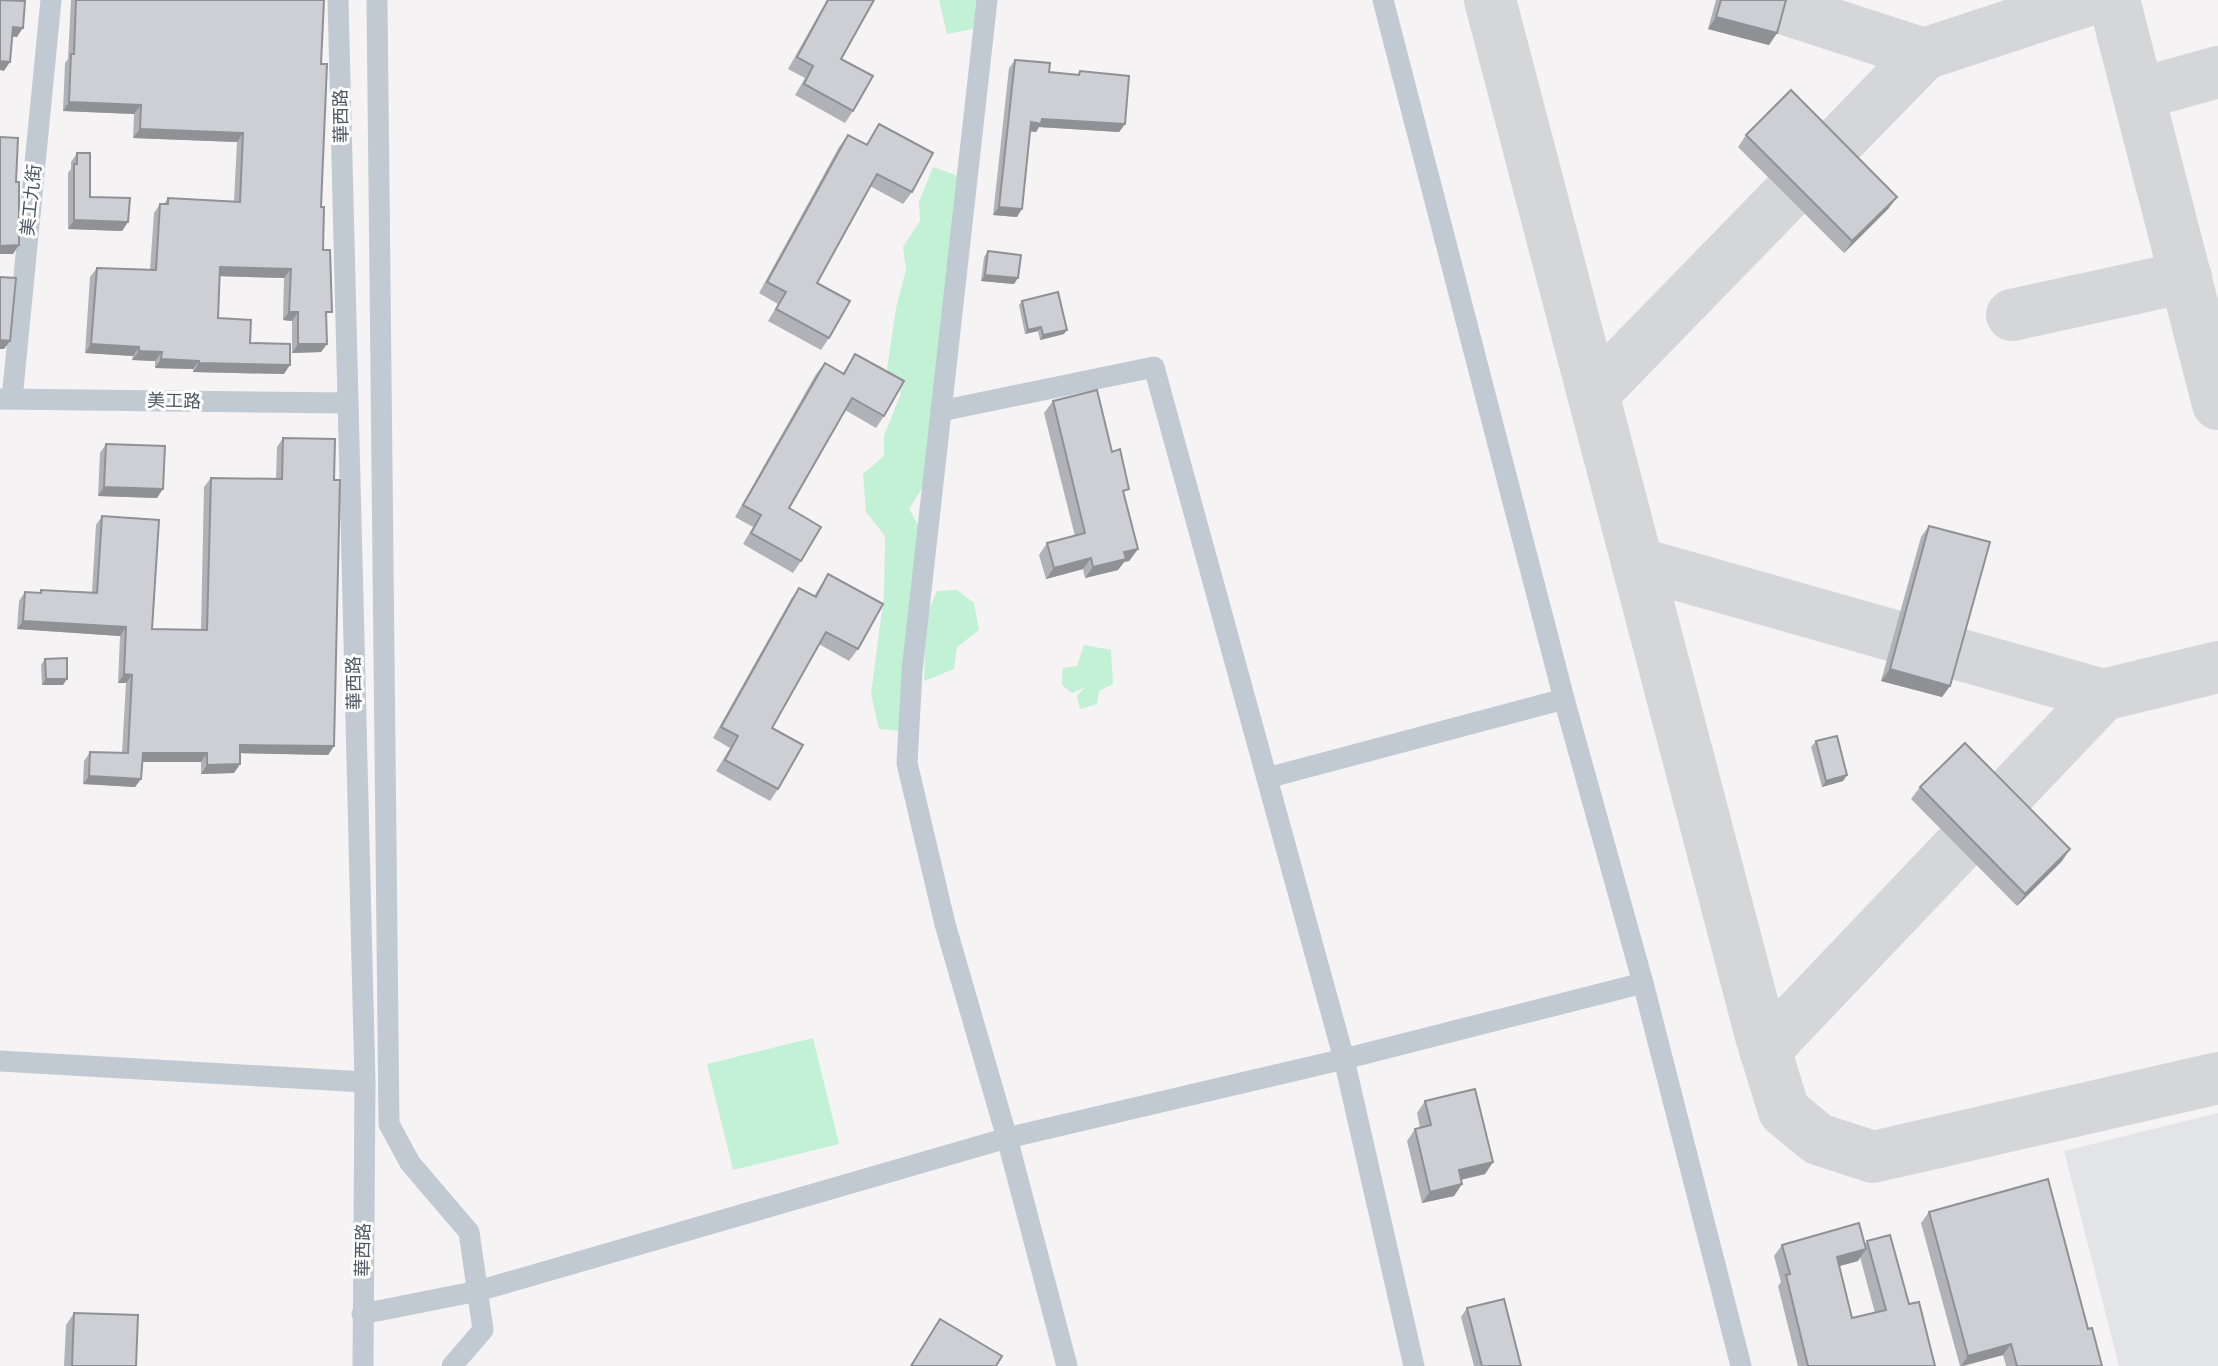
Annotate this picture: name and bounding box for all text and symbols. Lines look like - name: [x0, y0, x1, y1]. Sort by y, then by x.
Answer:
- street label: 華西路: [330, 89, 351, 143]
- street label: 美工九街: [16, 163, 45, 237]
- street label: 美工路: [147, 390, 201, 411]
- street label: 華西路: [343, 656, 364, 710]
- street label: 華西路: [352, 1223, 373, 1277]

